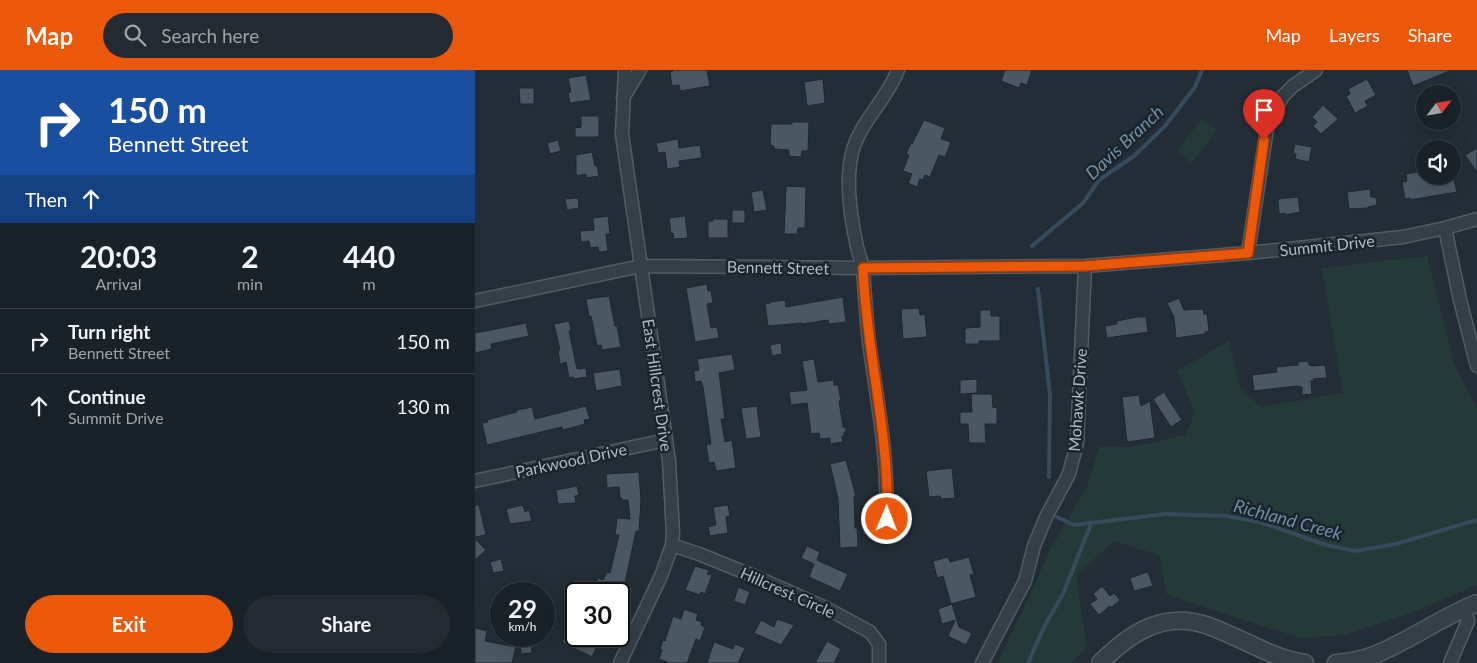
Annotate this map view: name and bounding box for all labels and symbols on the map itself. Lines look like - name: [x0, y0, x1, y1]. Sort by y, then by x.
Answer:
- north arrow: [1416, 85, 1461, 130]
- pin: [1243, 89, 1285, 140]
- water label: Davis Branch: [1080, 100, 1168, 184]
- street label: Summit Drive: [1278, 231, 1376, 259]
- street label: Bennett Street: [727, 257, 829, 277]
- street label: East Hillcrest Drive: [639, 317, 677, 453]
- street label: Mohawk Drive: [1064, 348, 1090, 452]
- street label: Parkwood Drive: [514, 439, 628, 481]
- position arrow: [860, 492, 912, 544]
- water label: Richland Creek: [1231, 494, 1345, 544]
- street label: Hillcrest Circle: [738, 563, 838, 621]
- speed limit sign: 30: [565, 582, 630, 647]

